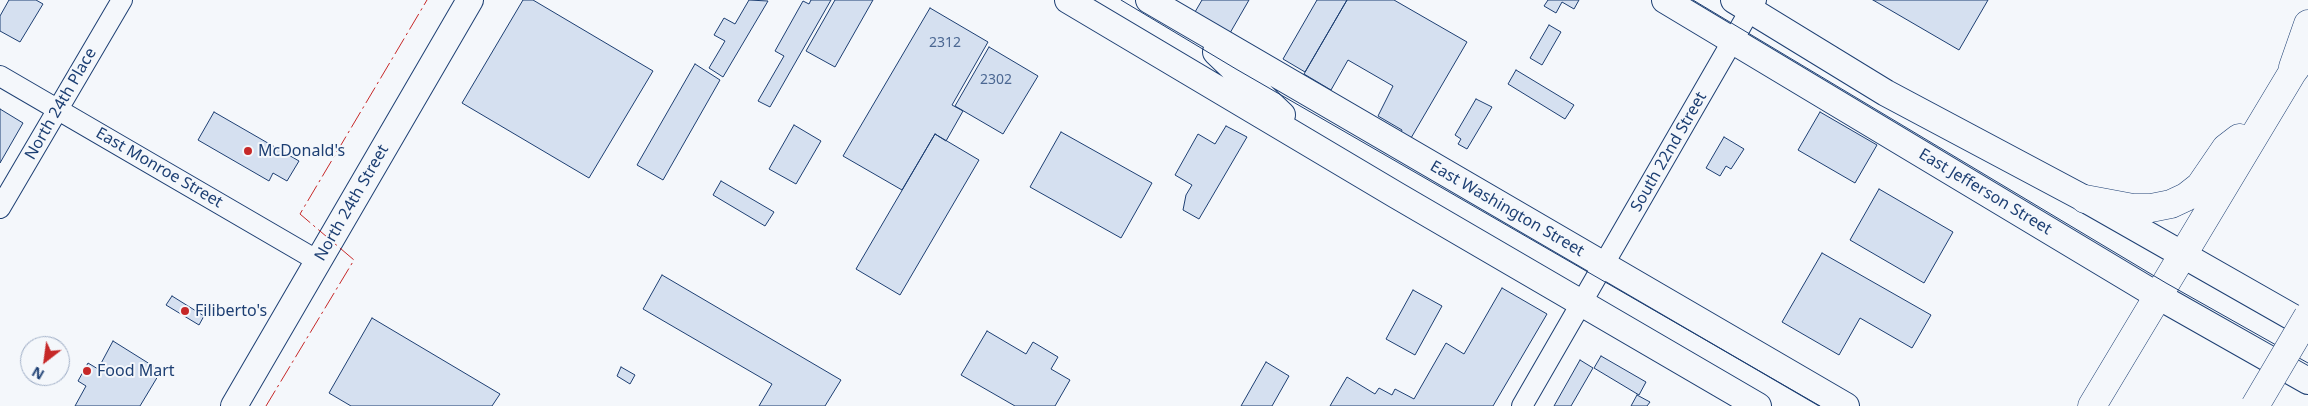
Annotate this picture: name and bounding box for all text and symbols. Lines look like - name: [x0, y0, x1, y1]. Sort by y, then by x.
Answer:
- house number: 2312: [929, 35, 961, 51]
- street label: North 24th Place: [21, 45, 101, 163]
- house number: 2302: [980, 72, 1012, 88]
- street label: South 22nd Street: [1627, 89, 1711, 215]
- street label: East Monroe Street: [92, 124, 226, 212]
- place label: McDonald's: [258, 141, 345, 161]
- street label: North 24th Street: [311, 141, 393, 265]
- marker: McDonald's: [242, 145, 254, 157]
- street label: East Jefferson Street: [1915, 145, 2055, 239]
- street label: East Washington Street: [1427, 157, 1587, 261]
- place label: Filiberto's: [195, 301, 267, 321]
- marker: Filiberto's: [179, 305, 191, 317]
- north arrow: [20, 336, 70, 386]
- place label: Food Mart: [97, 361, 175, 381]
- text: N: [28, 362, 47, 385]
- marker: Food Mart: [81, 365, 93, 377]

